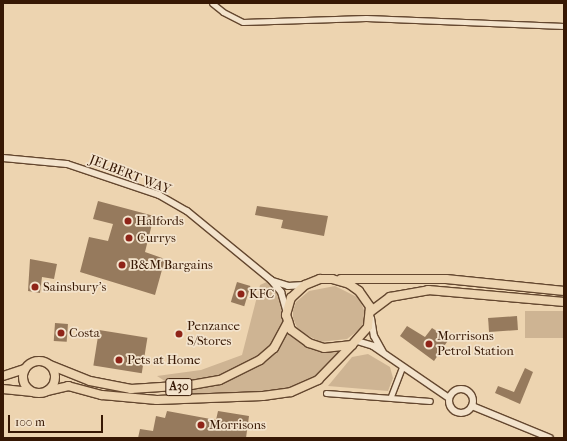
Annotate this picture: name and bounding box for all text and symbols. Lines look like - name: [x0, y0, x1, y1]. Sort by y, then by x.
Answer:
- street label: JELBERT WAY: [87, 152, 173, 198]
- place label: Halfords: [136, 213, 184, 229]
- marker: Halfords: [123, 216, 133, 226]
- place label: Currys: [137, 230, 176, 246]
- marker: Currys: [124, 233, 134, 243]
- place label: B&M Bargains: [130, 257, 213, 273]
- marker: B&M Bargains: [117, 260, 127, 270]
- place label: Sainsbury's: [43, 279, 106, 295]
- marker: Sainsbury's: [30, 282, 40, 292]
- place label: KFC: [249, 286, 274, 302]
- marker: KFC: [236, 289, 246, 299]
- place label: Penzance S/Stores: [187, 319, 240, 350]
- place label: Costa: [69, 325, 100, 341]
- marker: Costa: [56, 328, 66, 338]
- marker: Penzance S/Stores: [174, 329, 184, 339]
- place label: Morrisons Petrol Station: [437, 329, 514, 360]
- marker: Morrisons Petrol Station: [424, 339, 434, 349]
- place label: Pets at Home: [127, 352, 200, 368]
- marker: Pets at Home: [114, 355, 124, 365]
- road number: A30: [165, 377, 193, 397]
- scale bar: [10, 407, 105, 433]
- text: 100 m: [15, 415, 45, 429]
- place label: Morrisons: [209, 417, 266, 433]
- marker: Morrisons: [196, 420, 206, 430]

